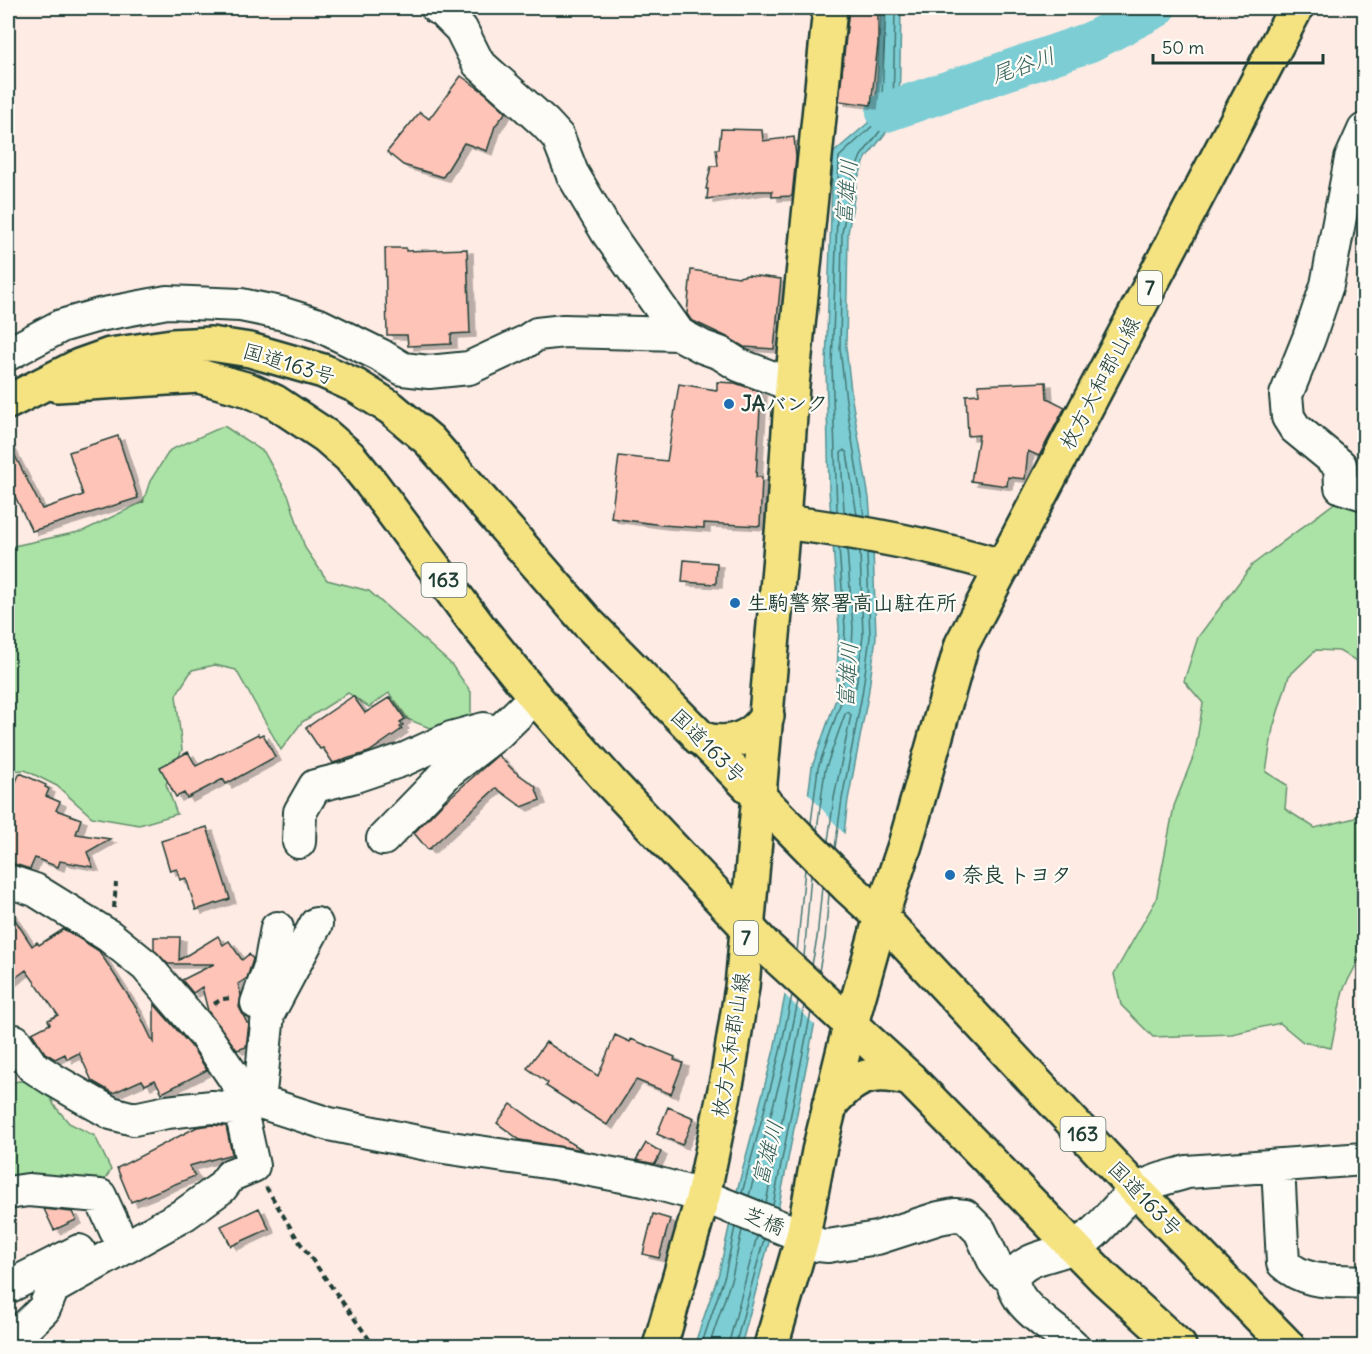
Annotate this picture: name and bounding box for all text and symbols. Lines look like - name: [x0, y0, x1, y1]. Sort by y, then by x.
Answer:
- scale bar: [1153, 27, 1322, 65]
- text: 50 m: [1162, 36, 1204, 59]
- water label: 尾谷川: [987, 41, 1059, 89]
- water label: 富雄川: [829, 158, 863, 226]
- road number: 7: [1138, 271, 1162, 305]
- street label: 枚方大和郡山線: [1053, 312, 1146, 454]
- street label: 国道163号: [240, 337, 339, 390]
- place label: JAバンク: [741, 390, 828, 417]
- marker: JAバンク: [722, 397, 736, 411]
- road number: 163: [422, 563, 466, 597]
- place label: 生駒警察署高山駐在所: [747, 589, 957, 616]
- marker: 生駒警察署高山駐在所: [728, 596, 742, 610]
- water label: 富雄川: [831, 641, 863, 709]
- street label: 国道163号: [665, 702, 752, 789]
- place label: 奈良 トヨタ: [962, 861, 1072, 888]
- marker: 奈良 トヨタ: [943, 868, 957, 882]
- road number: 7: [734, 921, 758, 955]
- street label: 枚方大和郡山線: [706, 970, 755, 1120]
- water label: 富雄川: [745, 1117, 789, 1189]
- road number: 163: [1060, 1117, 1106, 1151]
- street label: 国道163号: [1103, 1155, 1188, 1242]
- street label: 芝橋: [740, 1200, 789, 1241]

